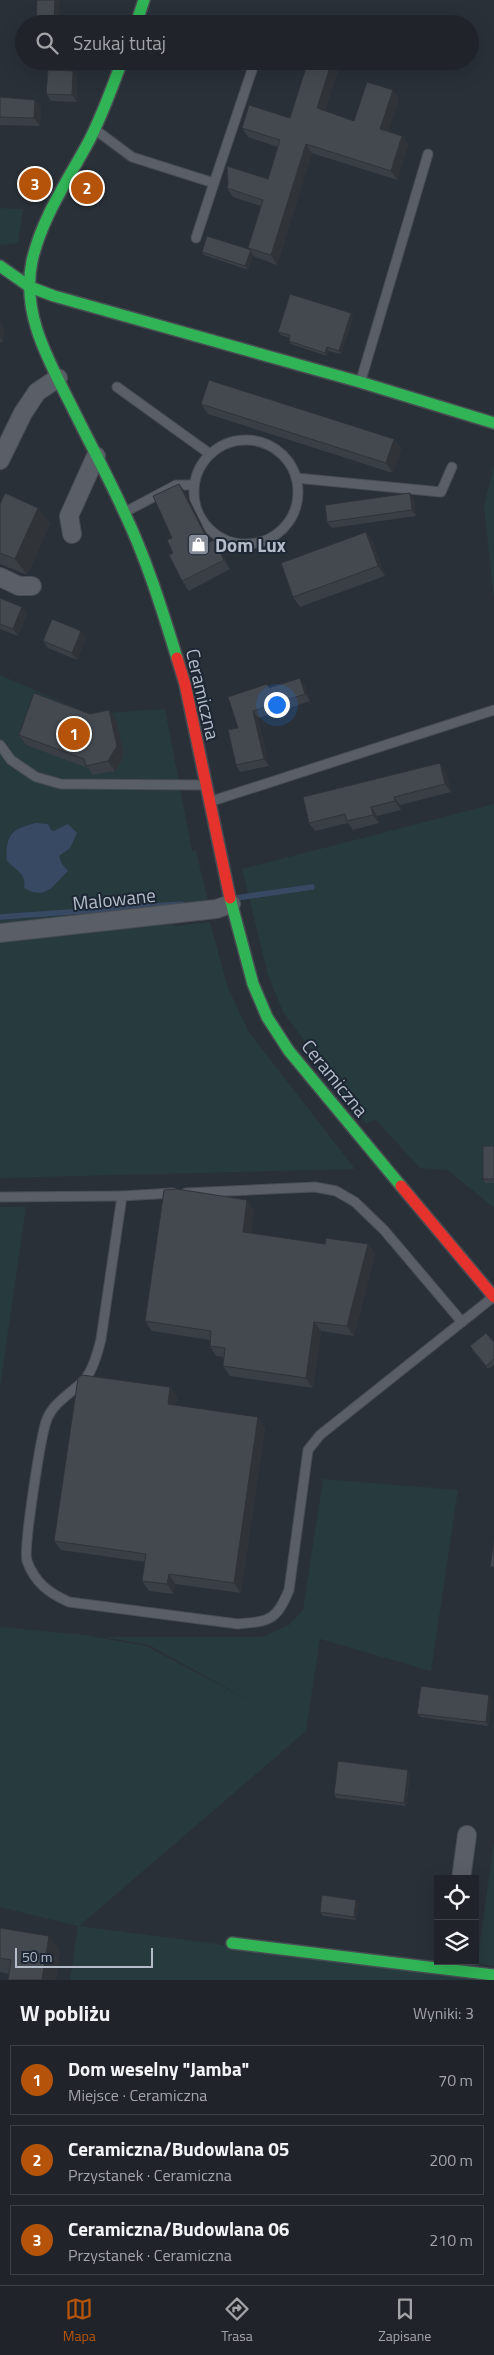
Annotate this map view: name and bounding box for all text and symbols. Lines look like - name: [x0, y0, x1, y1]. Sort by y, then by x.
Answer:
- search box: [15, 15, 479, 70]
- text: Szukaj tutaj: [73, 28, 166, 57]
- icon: search: [33, 29, 61, 57]
- pin: 3: [19, 165, 51, 203]
- pin: 2: [71, 169, 103, 207]
- place label: Dom Lux: [215, 530, 286, 559]
- shop icon: Dom Lux: [187, 533, 211, 557]
- street label: Ceramiczna: [179, 646, 228, 743]
- your location: [264, 692, 290, 718]
- pin: 1: [58, 715, 90, 753]
- street label: Malowane: [71, 880, 157, 917]
- street label: Ceramiczna: [295, 1033, 376, 1123]
- map controls: [434, 1875, 479, 1965]
- button: locate: [434, 1875, 479, 1920]
- button: layers: [434, 1920, 479, 1965]
- scale bar: [15, 1945, 152, 1968]
- text: 50 m: [22, 1946, 52, 1967]
- text: W pobliżu: [20, 1997, 110, 2029]
- text: Wyniki: 3: [413, 2001, 474, 2025]
- text: Dom weselny "Jamba": [68, 2054, 249, 2083]
- text: 1: [33, 2068, 41, 2092]
- text: 70 m: [438, 2068, 473, 2092]
- text: Miejsce · Ceramiczna: [68, 2083, 207, 2107]
- text: Ceramiczna/Budowlana 05: [68, 2134, 289, 2163]
- text: 2: [33, 2148, 41, 2172]
- text: 200 m: [429, 2148, 473, 2172]
- text: Przystanek · Ceramiczna: [68, 2163, 232, 2187]
- text: Ceramiczna/Budowlana 06: [68, 2214, 289, 2243]
- text: 3: [33, 2228, 41, 2252]
- text: 210 m: [429, 2228, 473, 2252]
- text: Przystanek · Ceramiczna: [68, 2243, 232, 2267]
- tab: Mapa: [63, 2295, 96, 2346]
- tab: Trasa: [221, 2295, 253, 2346]
- tab: Zapisane: [378, 2295, 431, 2346]

